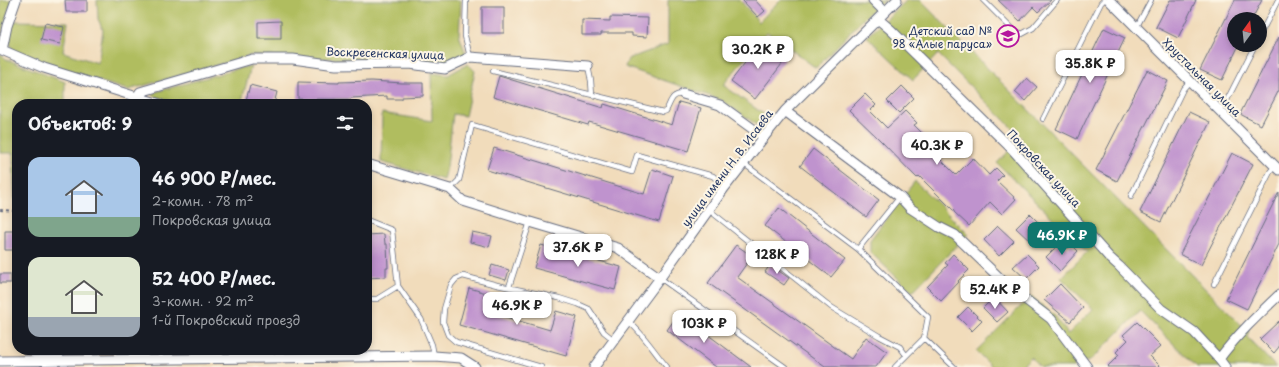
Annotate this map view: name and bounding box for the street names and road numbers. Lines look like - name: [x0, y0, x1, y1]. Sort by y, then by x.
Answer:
- street label: Хрустальная улица: [1159, 34, 1245, 120]
- street label: Воскресенская улица: [326, 42, 444, 64]
- street label: улица имени Н. В. Исаева: [677, 106, 777, 230]
- street label: Покровская улица: [1003, 125, 1085, 211]

